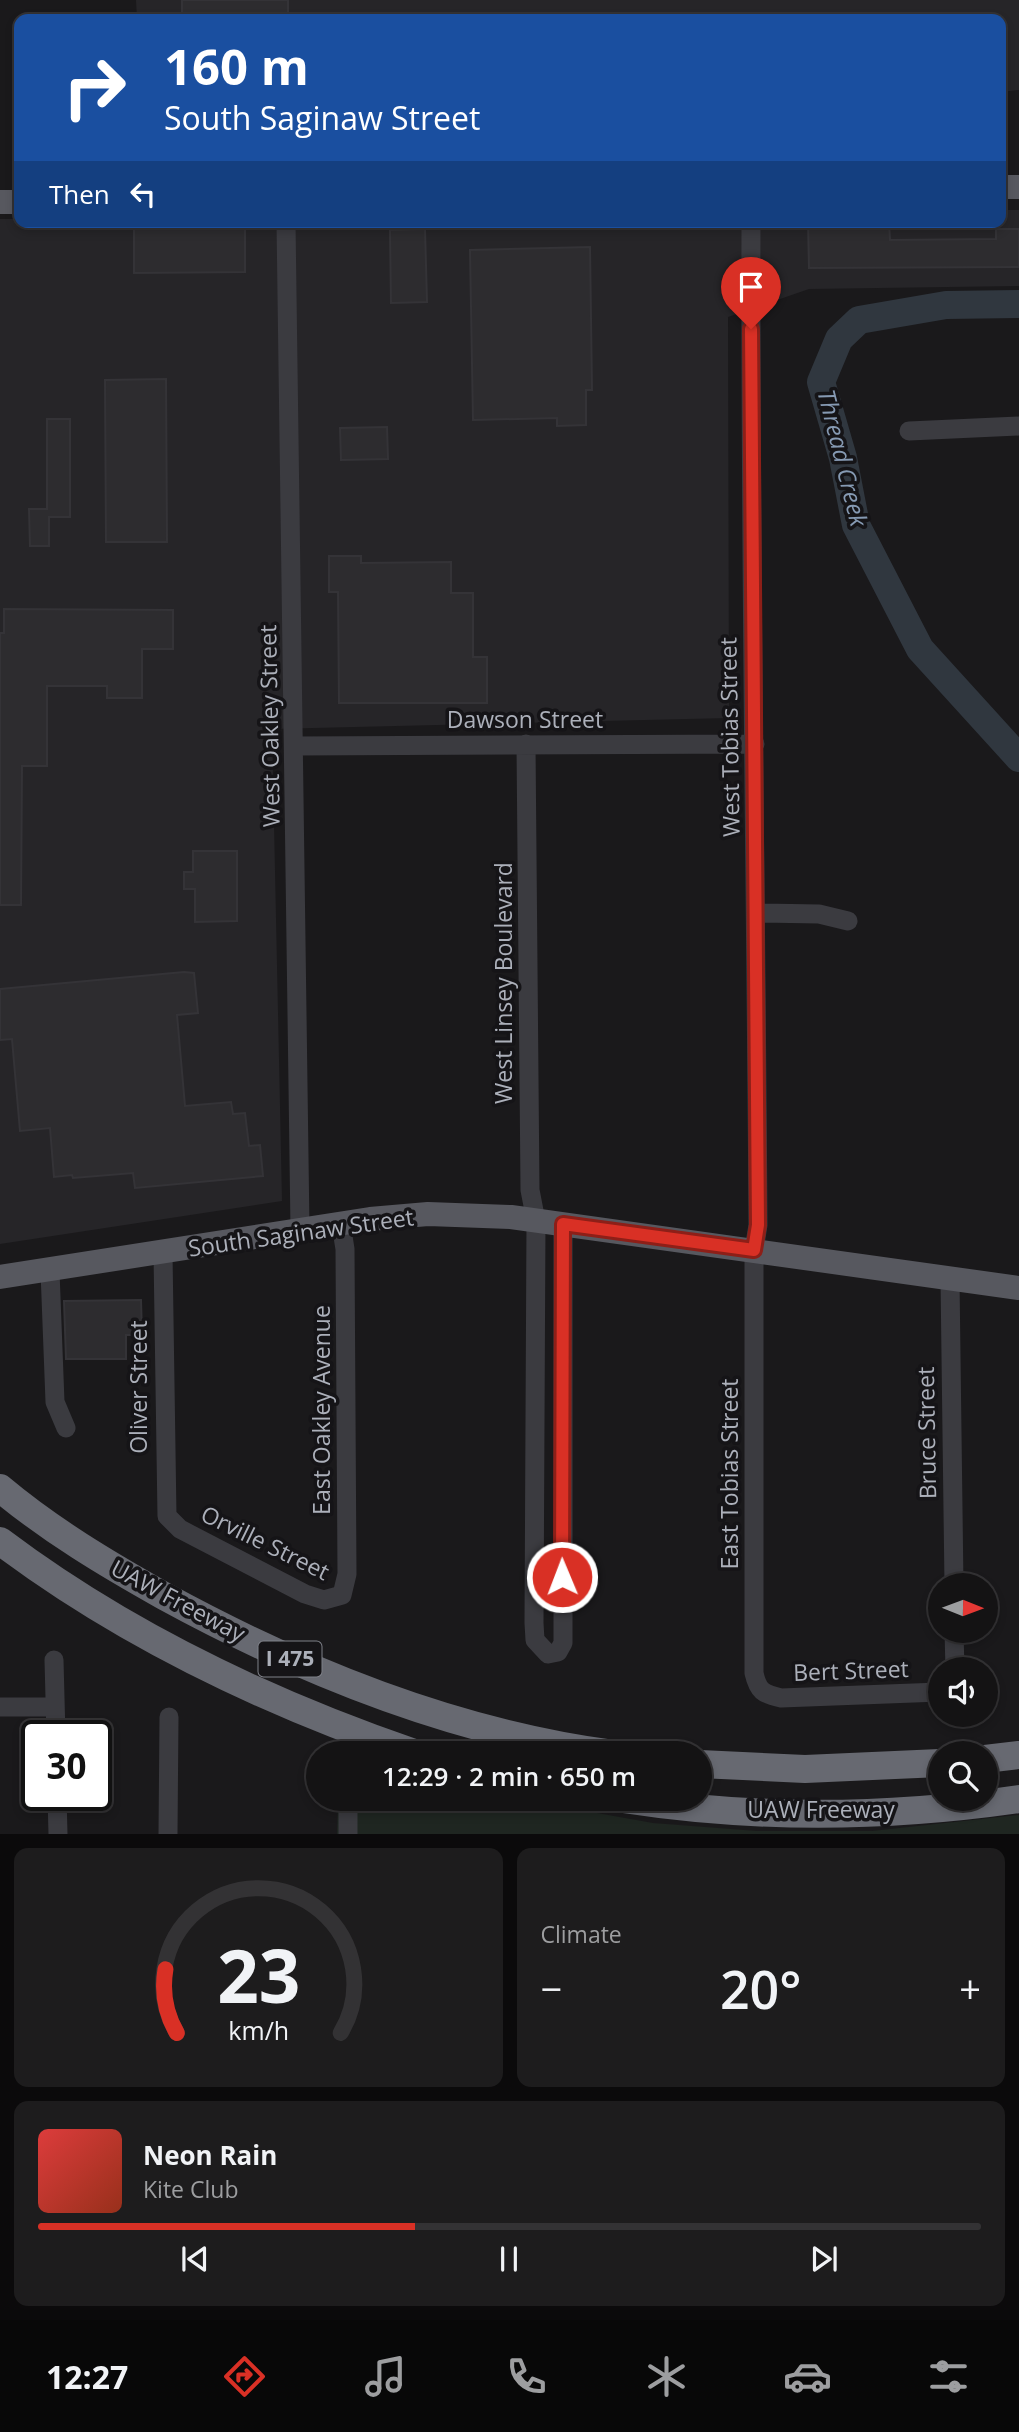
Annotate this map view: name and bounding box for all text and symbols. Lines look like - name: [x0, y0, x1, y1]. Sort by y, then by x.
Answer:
- text: 160 m: [164, 33, 309, 99]
- icon: right: [49, 42, 140, 133]
- text: South Saginaw Street: [164, 96, 480, 139]
- icon: left: [124, 175, 162, 213]
- text: Then: [49, 176, 110, 212]
- pin: [721, 257, 781, 329]
- icon: arrive: [732, 268, 770, 306]
- water label: Thread Creek: [810, 386, 877, 531]
- street label: West Oakley Street: [251, 625, 287, 828]
- street label: West Tobias Street: [711, 637, 747, 837]
- street label: Dawson Street: [447, 703, 603, 735]
- street label: West Linsey Boulevard: [487, 862, 519, 1104]
- street label: South Saginaw Street: [186, 1200, 416, 1264]
- street label: East Oakley Avenue: [305, 1305, 337, 1515]
- street label: Oliver Street: [122, 1320, 154, 1454]
- street label: Bruce Street: [909, 1366, 943, 1500]
- street label: East Tobias Street: [713, 1378, 745, 1570]
- street label: Orville Street: [196, 1497, 335, 1587]
- position arrow: [525, 1540, 599, 1614]
- street label: UAW Freeway: [106, 1551, 252, 1649]
- north arrow: [928, 1573, 998, 1643]
- map controls: [928, 1573, 998, 1811]
- road number: I 475: [258, 1642, 322, 1676]
- street label: Bert Street: [793, 1652, 909, 1688]
- button: sound: [928, 1657, 998, 1727]
- speed limit sign: 30: [21, 1720, 112, 1811]
- button: search: [928, 1741, 998, 1811]
- text: 12:29 · 2 min · 650 m: [382, 1758, 636, 1794]
- street label: UAW Freeway: [747, 1793, 895, 1825]
- text: Climate: [541, 1918, 622, 1950]
- text: 23: [217, 1926, 300, 2025]
- text: 20°: [720, 1953, 802, 2024]
- text: −: [541, 1962, 562, 2014]
- text: +: [959, 1962, 981, 2014]
- text: km/h: [228, 2013, 289, 2047]
- text: Neon Rain: [143, 2137, 277, 2173]
- text: Kite Club: [143, 2173, 238, 2205]
- icon: previous: [176, 2240, 214, 2278]
- icon: pause: [490, 2240, 528, 2278]
- icon: next: [805, 2240, 843, 2278]
- icon: directions: [220, 2352, 269, 2401]
- icon: music: [361, 2352, 410, 2401]
- icon: phone: [502, 2352, 551, 2401]
- icon: climate: [642, 2352, 691, 2401]
- icon: car: [783, 2352, 832, 2401]
- icon: filters: [924, 2352, 973, 2401]
- text: 12:27: [46, 2355, 128, 2398]

